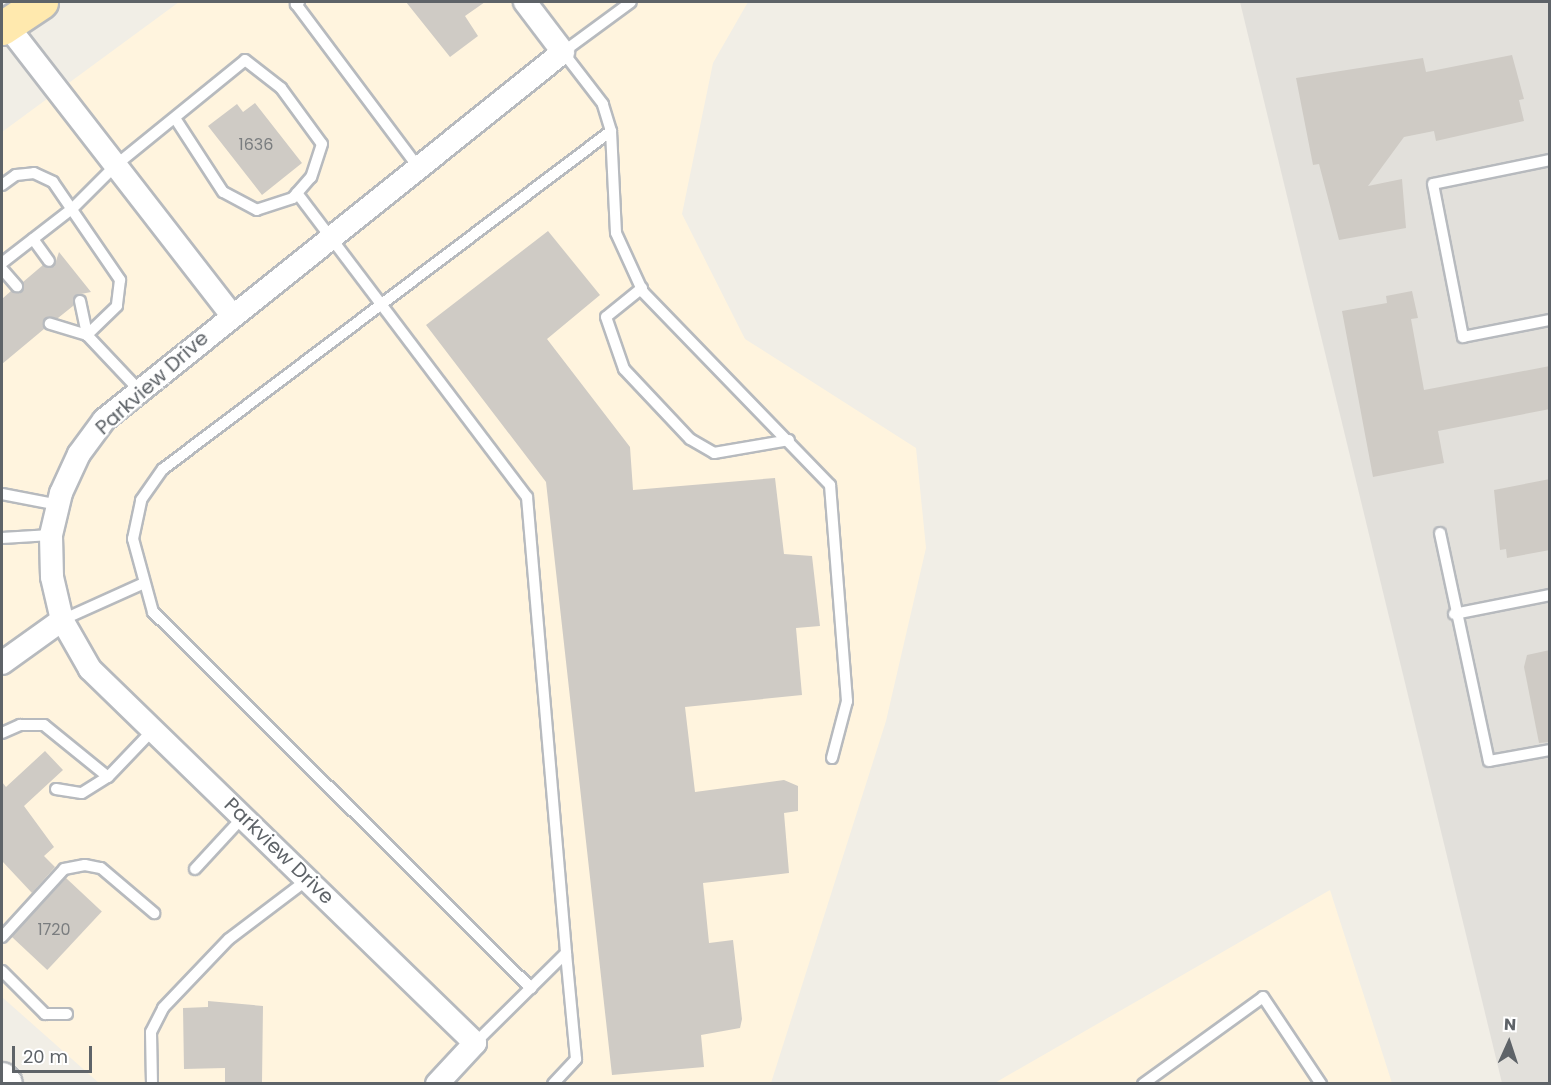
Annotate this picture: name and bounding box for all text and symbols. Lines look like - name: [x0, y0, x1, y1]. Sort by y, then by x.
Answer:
- house number: 1636: [239, 135, 273, 155]
- street label: Parkview Drive: [91, 326, 213, 440]
- street label: Parkview Drive: [219, 793, 339, 909]
- house number: 1720: [37, 920, 71, 940]
- north arrow: [1479, 1013, 1539, 1073]
- text: N: [1503, 1013, 1517, 1036]
- scale bar: [15, 1034, 94, 1072]
- text: 20 m: [23, 1044, 68, 1069]

